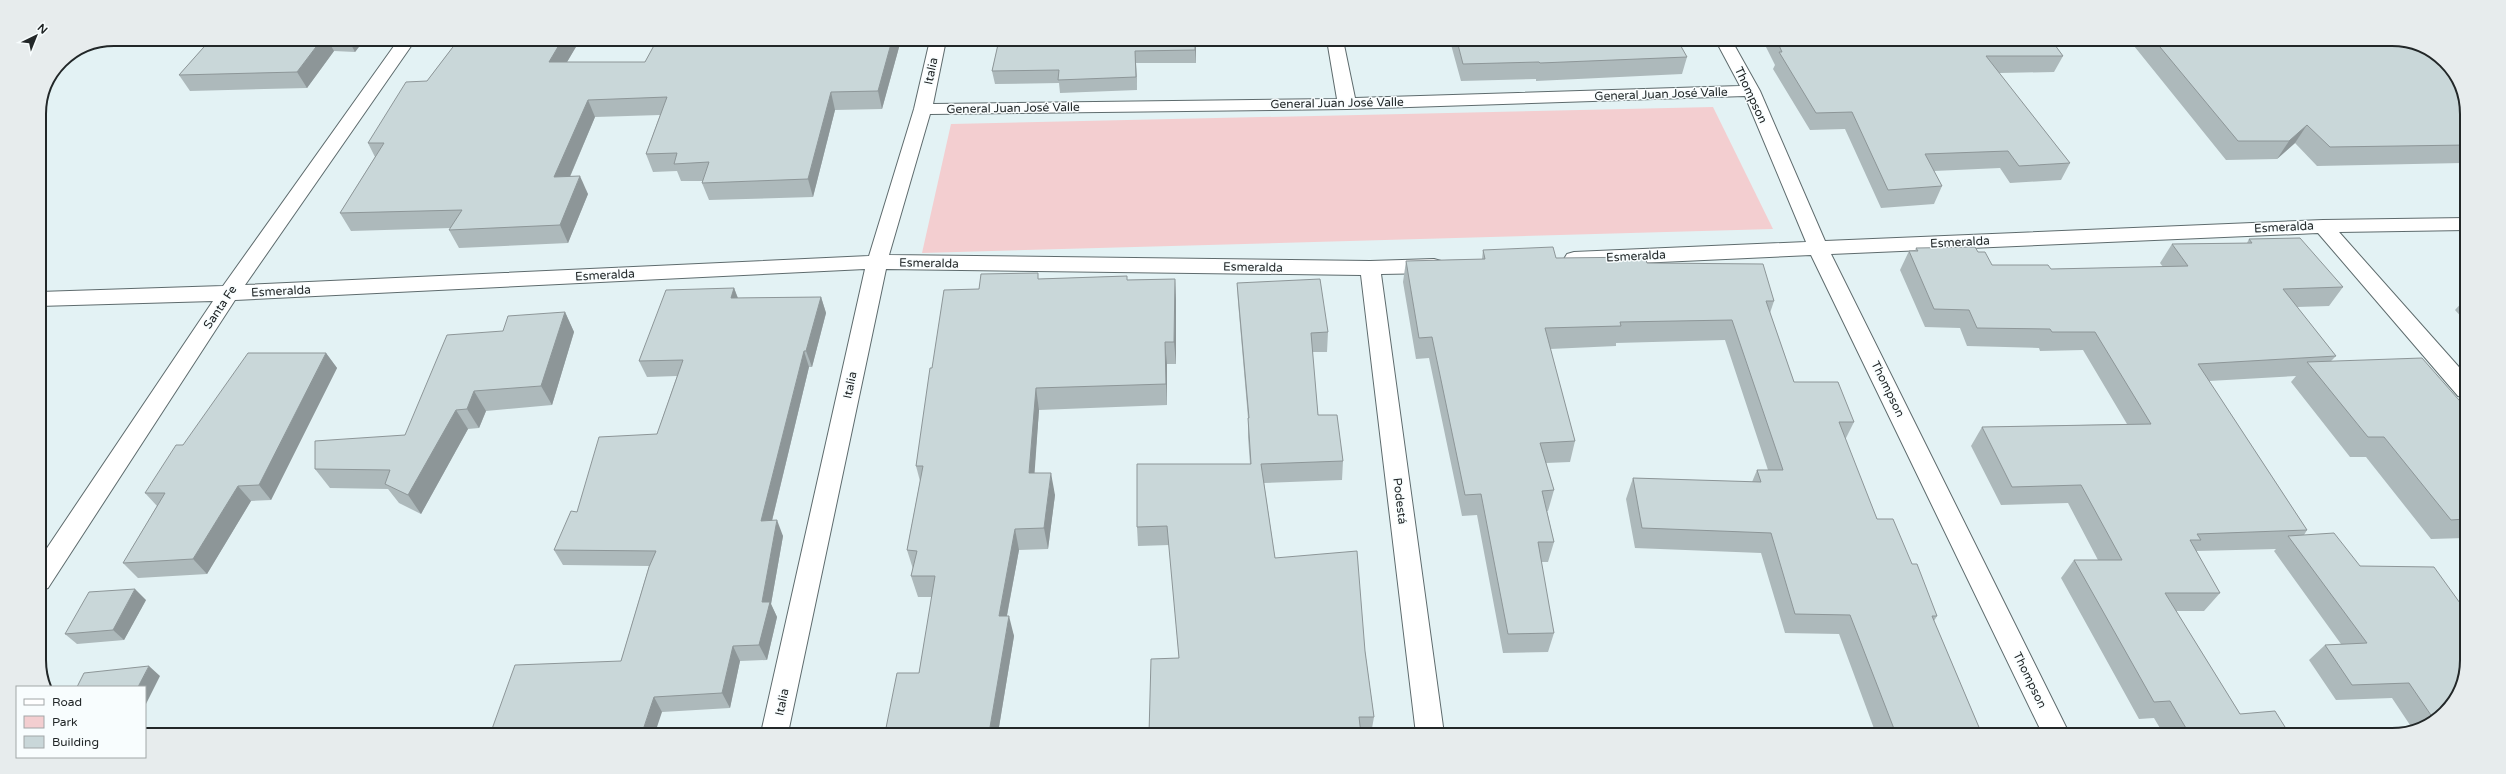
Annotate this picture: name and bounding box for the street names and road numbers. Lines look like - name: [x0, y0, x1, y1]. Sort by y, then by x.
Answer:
- street label: Italia: [921, 56, 941, 86]
- street label: Thompson: [1732, 64, 1770, 126]
- street label: General Juan José Valle: [1594, 85, 1728, 103]
- street label: General Juan José Valle: [1270, 95, 1404, 111]
- street label: General Juan José Valle: [946, 100, 1080, 116]
- street label: Esmeralda: [2254, 218, 2314, 236]
- street label: Esmeralda: [1930, 233, 1990, 251]
- street label: Esmeralda: [1606, 247, 1666, 265]
- street label: Esmeralda: [899, 255, 959, 271]
- street label: Esmeralda: [1223, 259, 1283, 275]
- street label: Esmeralda: [575, 266, 635, 284]
- street label: Santa Fe: [200, 282, 240, 331]
- street label: Esmeralda: [251, 282, 311, 300]
- street label: Thompson: [1868, 359, 1908, 419]
- street label: Italia: [840, 370, 860, 400]
- street label: Podestá: [1390, 477, 1410, 525]
- street label: Thompson: [2010, 650, 2050, 710]
- street label: Italia: [772, 687, 792, 717]

